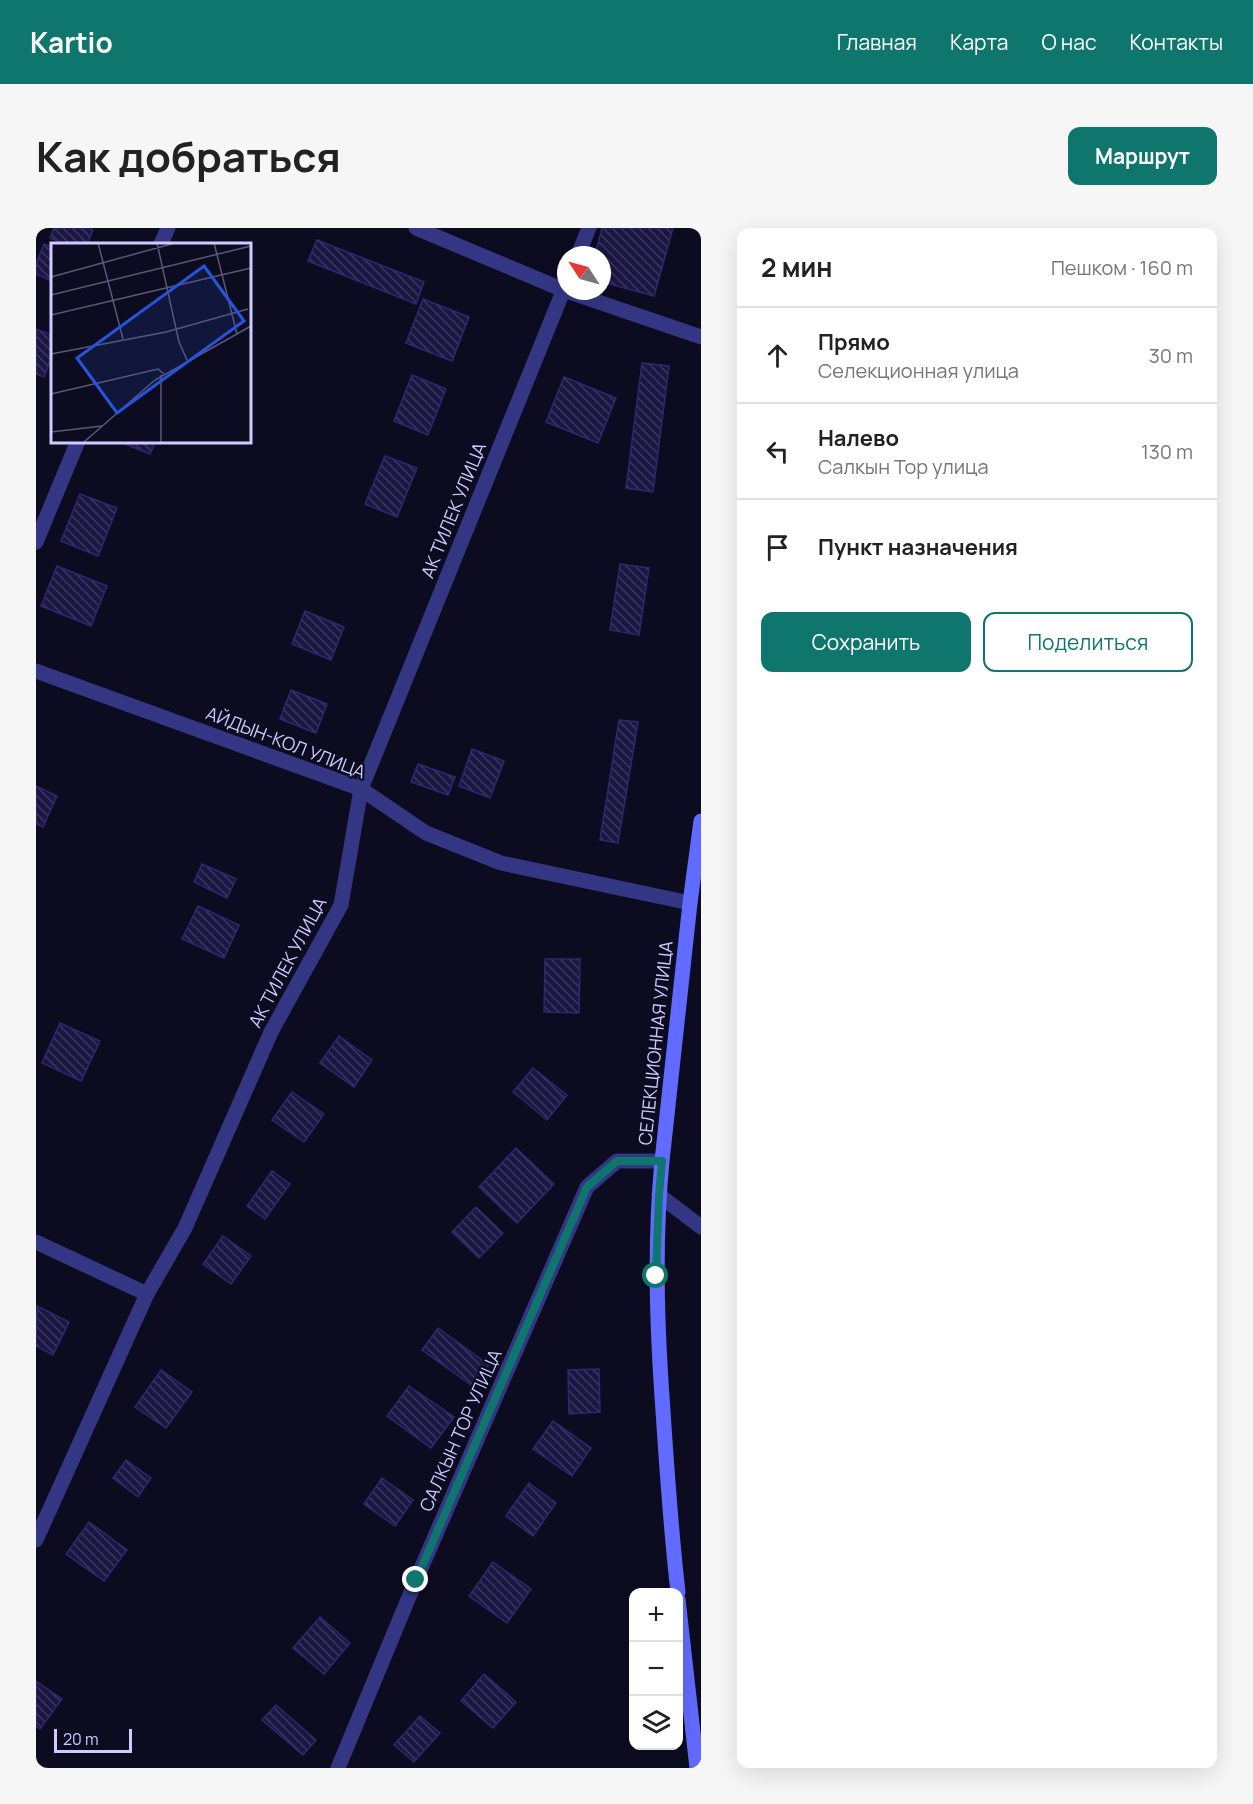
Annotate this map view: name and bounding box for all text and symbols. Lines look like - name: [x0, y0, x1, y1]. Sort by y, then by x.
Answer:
- text: Kartio: [30, 23, 113, 61]
- text: Главная: [837, 28, 917, 56]
- text: Карта: [950, 28, 1008, 56]
- text: О нас: [1041, 28, 1097, 56]
- text: Контакты: [1130, 28, 1223, 56]
- text: Как добраться: [36, 127, 341, 185]
- button: Маршрут: [1068, 127, 1217, 185]
- inset map: [51, 243, 250, 442]
- north arrow: [557, 246, 611, 300]
- text: 2 мин: [761, 249, 833, 285]
- text: Пешком · 160 m: [1051, 254, 1193, 281]
- text: Прямо: [818, 327, 890, 357]
- icon: ahead: [761, 339, 794, 372]
- text: 30 m: [1149, 342, 1193, 369]
- text: Селекционная улица: [818, 357, 1019, 384]
- text: Налево: [818, 423, 899, 453]
- icon: left: [761, 435, 794, 468]
- street label: АК ТИЛЕК УЛИЦА: [415, 438, 491, 581]
- text: 130 m: [1141, 438, 1193, 465]
- text: Салкын Тор улица: [818, 453, 989, 480]
- icon: arrive: [761, 531, 794, 564]
- text: Пункт назначения: [818, 532, 1018, 562]
- button: Сохранить: [761, 612, 971, 672]
- button: Поделиться: [983, 612, 1193, 672]
- street label: АЙДЫН-КОЛ УЛИЦА: [203, 700, 370, 784]
- street label: АК ТИЛЕК УЛИЦА: [243, 892, 332, 1031]
- street label: СЕЛЕКЦИОННАЯ УЛИЦА: [632, 939, 678, 1146]
- route start: [642, 1262, 668, 1288]
- street label: САЛКЫН ТОР УЛИЦА: [413, 1344, 507, 1515]
- route end: [402, 1566, 428, 1592]
- map controls: [629, 1588, 683, 1750]
- button: +: [629, 1588, 683, 1642]
- button: −: [629, 1642, 683, 1696]
- button: layers: [629, 1696, 683, 1750]
- scale bar: [54, 1726, 132, 1754]
- text: 20 m: [63, 1728, 99, 1750]

